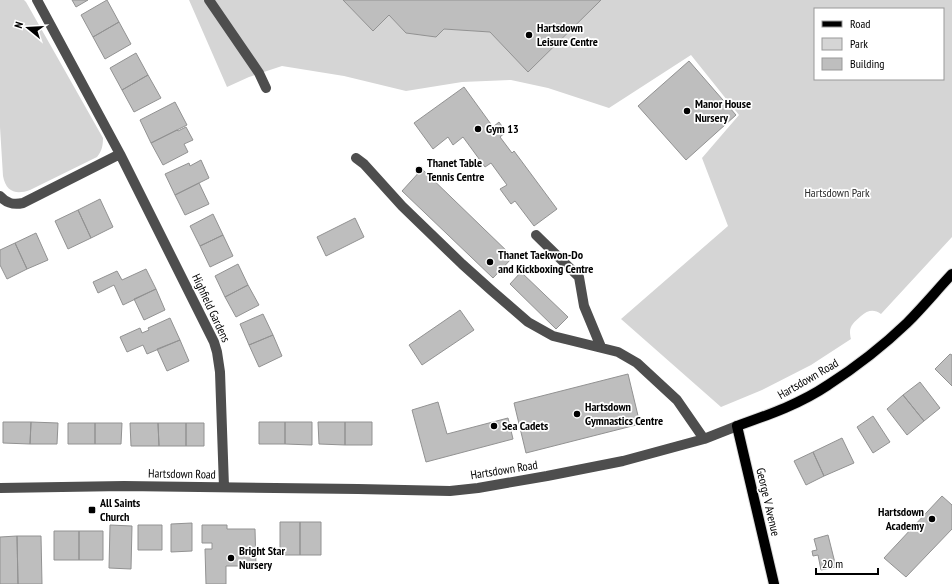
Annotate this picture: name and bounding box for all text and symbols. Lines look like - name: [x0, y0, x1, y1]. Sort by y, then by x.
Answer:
- north arrow: [8, 8, 48, 48]
- legend: [814, 8, 944, 80]
- text: Road: [850, 16, 870, 31]
- text: N: [11, 20, 26, 30]
- place label: Hartsdown Leisure Centre: [537, 20, 598, 49]
- marker: Hartsdown Leisure Centre: [524, 30, 534, 40]
- text: Park: [850, 36, 868, 51]
- text: Building: [850, 56, 885, 71]
- place label: Manor House Nursery: [695, 96, 751, 125]
- marker: Manor House Nursery: [682, 106, 692, 116]
- place label: Gym 13: [486, 121, 519, 136]
- marker: Gym 13: [473, 124, 483, 134]
- place label: Thanet Table Tennis Centre: [427, 155, 484, 184]
- marker: Thanet Table Tennis Centre: [414, 165, 424, 175]
- park label: Hartsdown Park: [804, 185, 870, 200]
- place label: Thanet Taekwon-Do and Kickboxing Centre: [498, 247, 593, 276]
- marker: Thanet Taekwon-Do and Kickboxing Centre: [485, 257, 495, 267]
- street label: Highfield Gardens: [189, 271, 234, 344]
- street label: Hartsdown Road: [775, 355, 841, 402]
- place label: Hartsdown Gymnastics Centre: [585, 399, 663, 428]
- marker: Hartsdown Gymnastics Centre: [572, 409, 582, 419]
- place label: Sea Cadets: [502, 418, 548, 433]
- marker: Sea Cadets: [489, 421, 499, 431]
- street label: Hartsdown Road: [469, 457, 539, 482]
- street label: Hartsdown Road: [148, 465, 216, 482]
- street label: George V Avenue: [753, 466, 784, 537]
- place label: All Saints Church: [99, 495, 140, 524]
- place label: Hartsdown Academy: [878, 504, 924, 533]
- marker: All Saints Church: [87, 505, 97, 515]
- marker: Hartsdown Academy: [927, 514, 937, 524]
- place label: Bright Star Nursery: [239, 543, 285, 572]
- scale bar: [816, 550, 878, 576]
- marker: Bright Star Nursery: [226, 553, 236, 563]
- text: 20 m: [822, 556, 843, 571]

